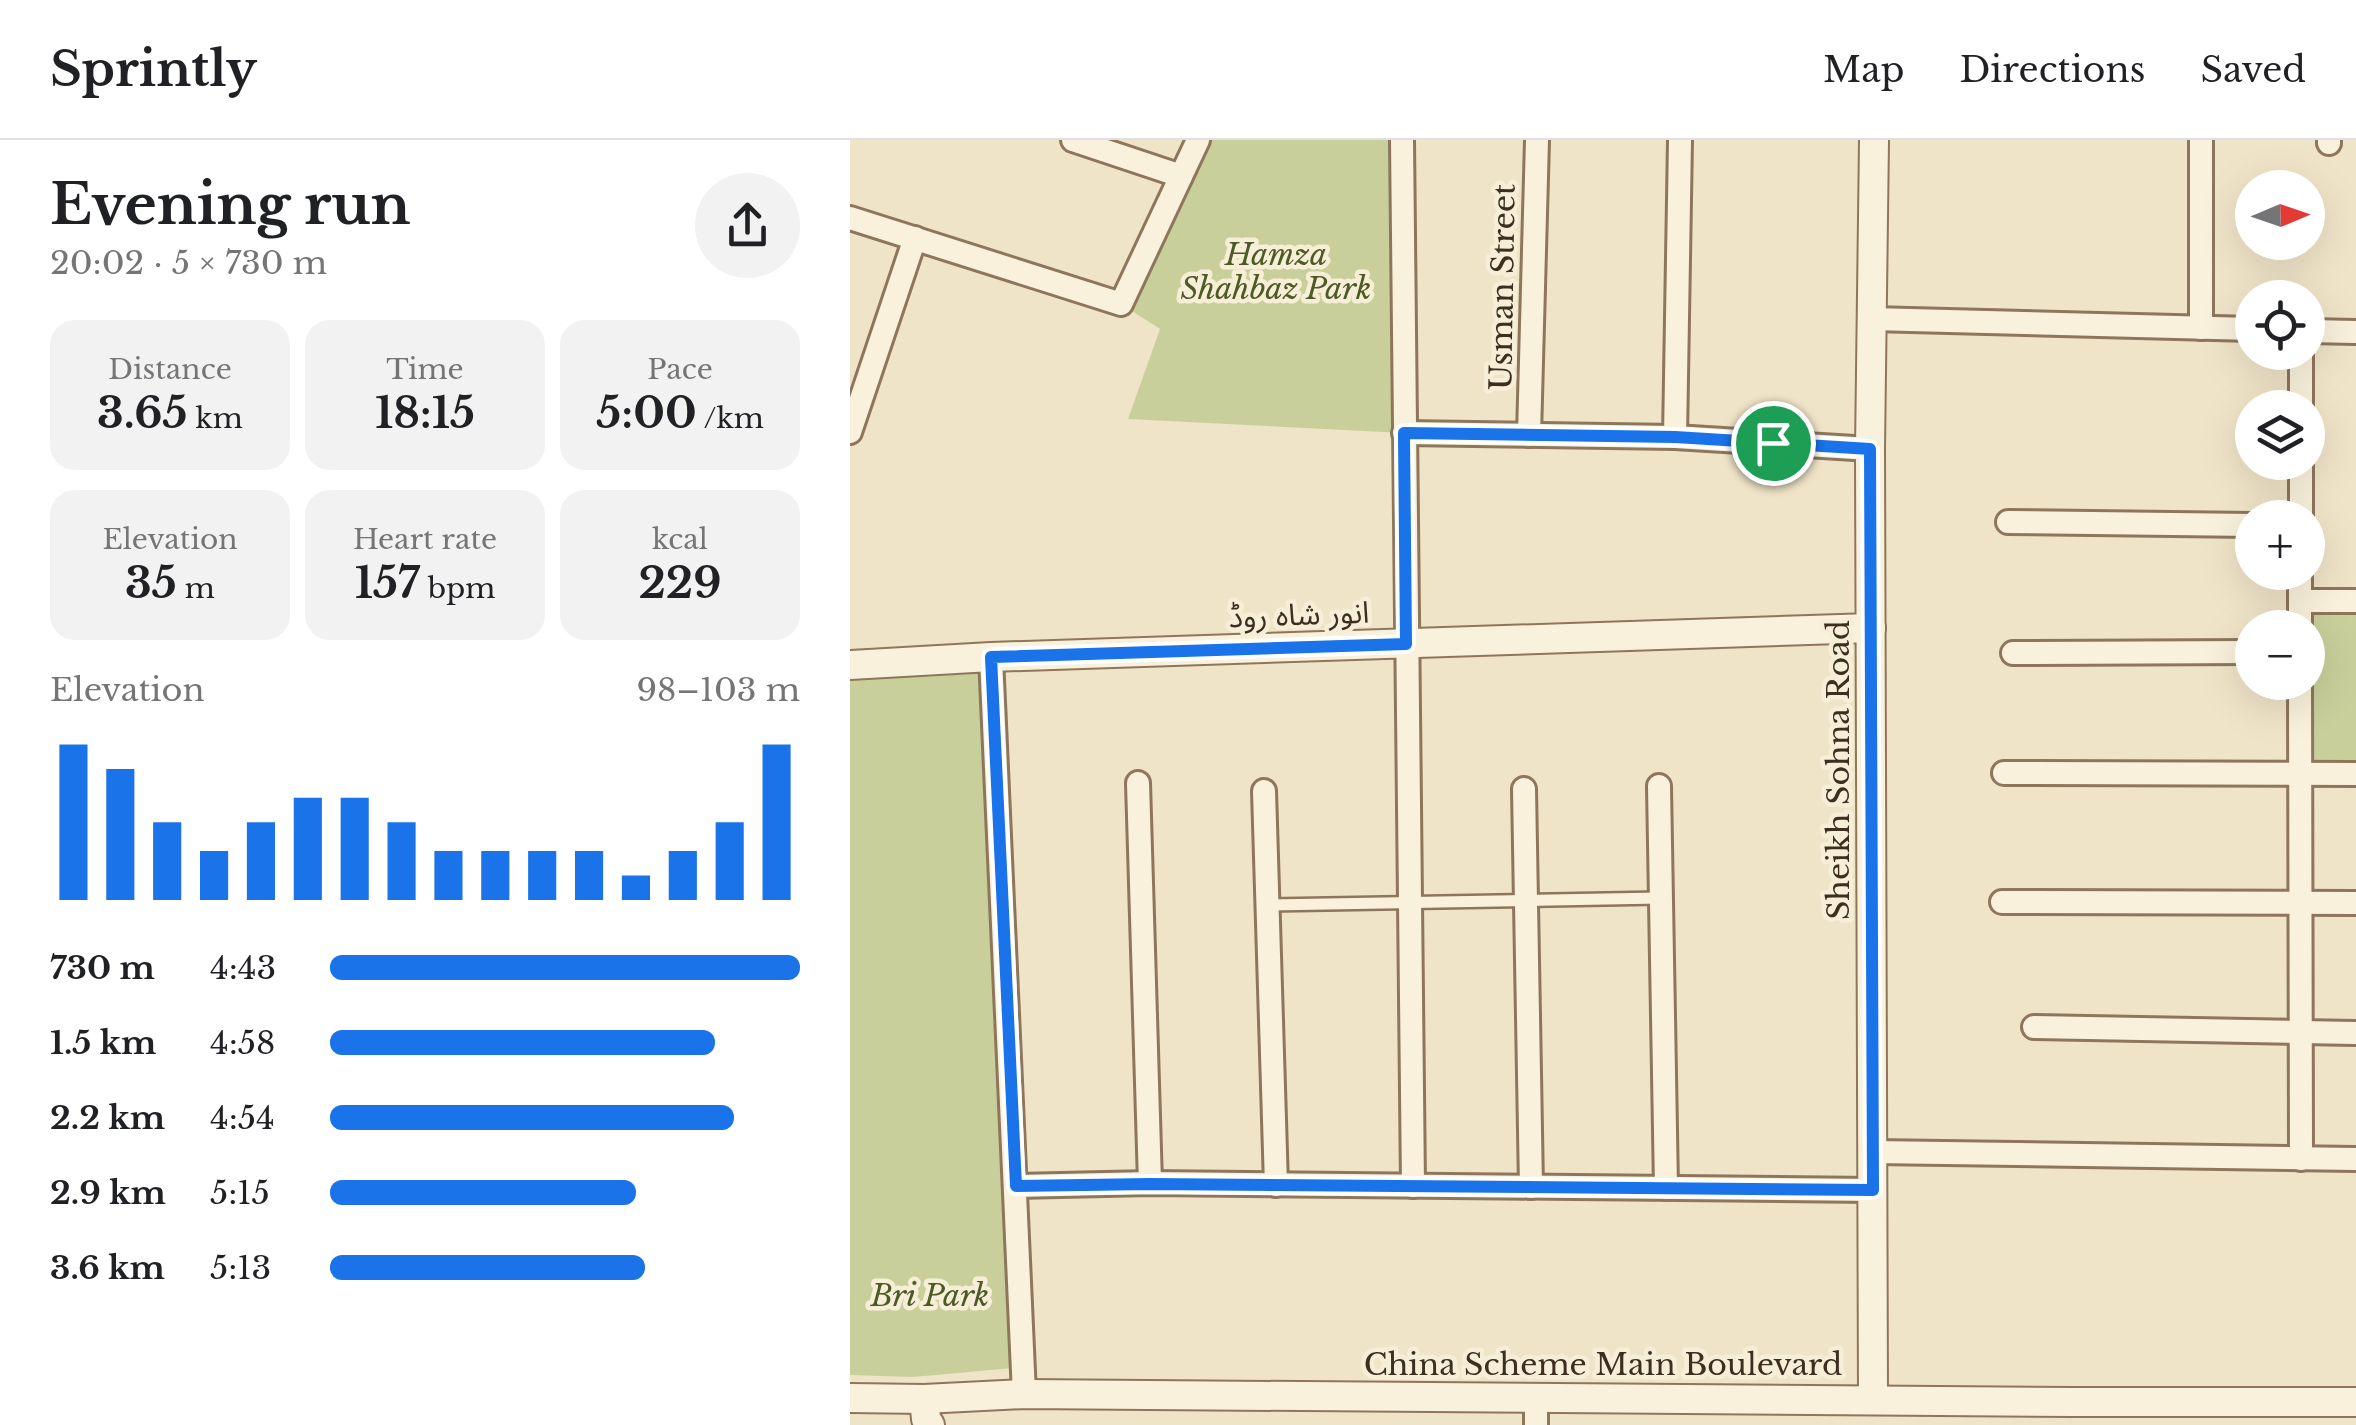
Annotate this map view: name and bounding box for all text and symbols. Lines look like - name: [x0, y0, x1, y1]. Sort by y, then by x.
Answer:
- text: Sprintly: [50, 39, 257, 99]
- text: Map: [1823, 48, 1904, 91]
- text: Directions: [1959, 48, 2145, 91]
- text: Saved: [2200, 48, 2306, 91]
- north arrow: [2235, 170, 2325, 260]
- map controls: [2235, 170, 2325, 700]
- text: Evening run: [50, 171, 410, 239]
- button: share: [695, 173, 800, 278]
- street label: Usman Street: [1482, 183, 1523, 391]
- park label: Hamza Shahbaz Park: [1181, 236, 1371, 307]
- text: 20:02 · 5 × 730 m: [50, 243, 327, 283]
- button: locate: [2235, 280, 2325, 370]
- text: Distance: [108, 352, 232, 387]
- text: Time: [386, 352, 464, 387]
- text: Pace: [647, 352, 713, 387]
- text: 3.65: [97, 387, 188, 439]
- text: 18:15: [375, 387, 475, 439]
- text: 5:00: [596, 387, 697, 439]
- button: layers: [2235, 390, 2325, 480]
- text: km: [188, 401, 243, 436]
- text: /km: [697, 401, 764, 436]
- pin: [1731, 401, 1816, 486]
- icon: arrive: [1746, 416, 1801, 471]
- button: +: [2235, 500, 2325, 590]
- text: Elevation: [102, 522, 238, 557]
- text: Heart rate: [353, 522, 497, 557]
- text: kcal: [652, 522, 708, 557]
- text: 35: [125, 557, 177, 609]
- text: 157: [355, 557, 420, 609]
- text: 229: [639, 557, 722, 609]
- text: m: [177, 571, 215, 606]
- text: bpm: [420, 571, 495, 606]
- street label: انور شاہ روڈ: [1228, 594, 1370, 635]
- button: −: [2235, 610, 2325, 700]
- street label: Sheikh Sohna Road: [1820, 620, 1857, 920]
- text: Elevation: [50, 670, 204, 710]
- text: 98–103 m: [637, 670, 800, 710]
- text: 730 m: [50, 948, 155, 988]
- text: 4:43: [210, 948, 276, 988]
- text: 1.5 km: [50, 1023, 156, 1063]
- text: 4:58: [210, 1023, 275, 1063]
- text: 2.2 km: [50, 1098, 165, 1138]
- text: 4:54: [210, 1098, 275, 1138]
- text: 2.9 km: [50, 1173, 166, 1213]
- text: 5:15: [210, 1173, 270, 1213]
- text: 3.6 km: [50, 1248, 165, 1288]
- text: 5:13: [210, 1248, 271, 1288]
- park label: Bri Park: [870, 1277, 989, 1314]
- street label: China Scheme Main Boulevard: [1364, 1346, 1842, 1383]

